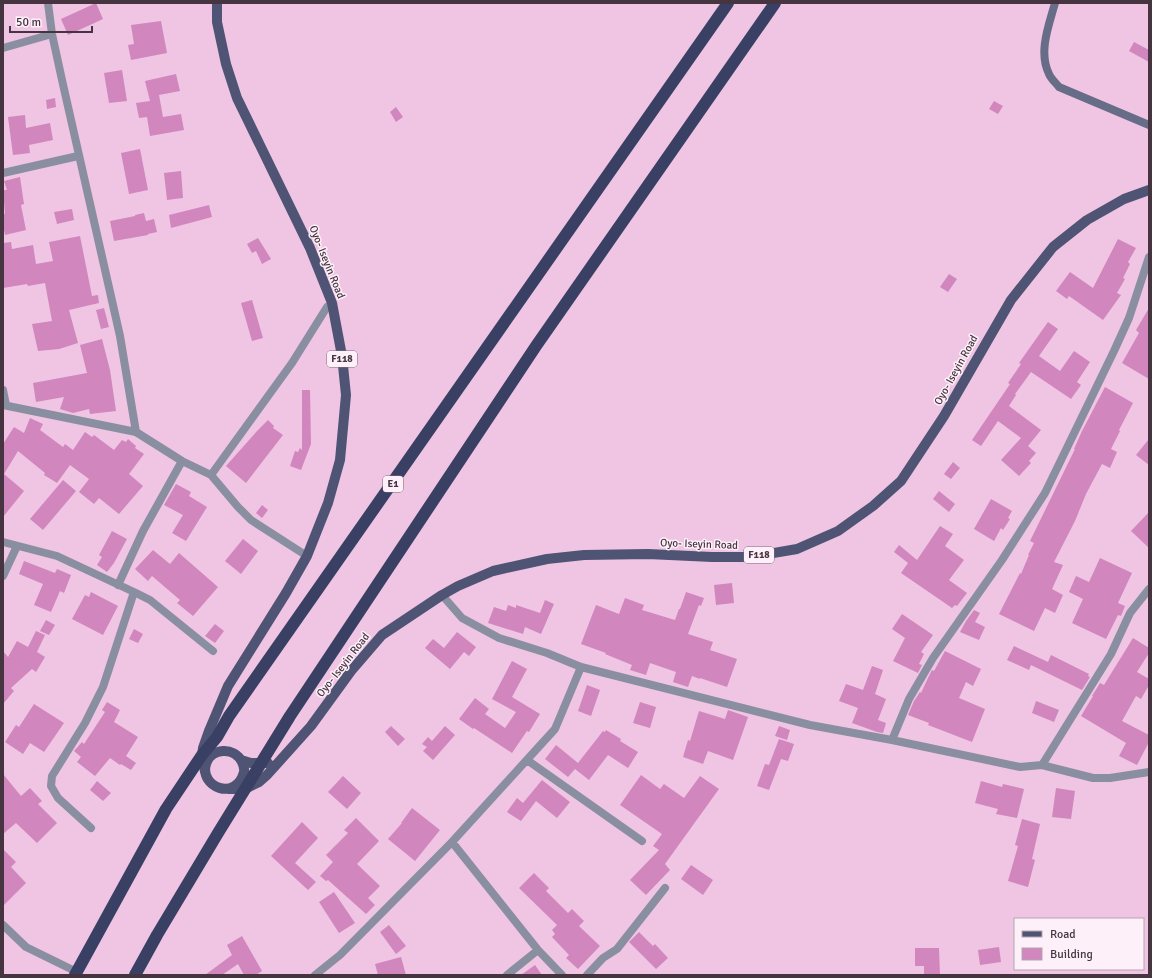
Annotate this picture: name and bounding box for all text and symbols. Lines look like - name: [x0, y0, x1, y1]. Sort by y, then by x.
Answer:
- scale bar: [10, 8, 92, 34]
- text: 50 m: [16, 15, 41, 30]
- street label: Oyo- Iseyin Road: [306, 223, 348, 301]
- street label: Oyo- Iseyin Road: [931, 333, 981, 407]
- road number: F118: [327, 351, 357, 367]
- road number: E1: [383, 476, 403, 492]
- street label: Oyo- Iseyin Road: [660, 536, 738, 552]
- road number: F118: [744, 547, 774, 563]
- street label: Oyo- Iseyin Road: [314, 630, 372, 700]
- legend: [1014, 918, 1144, 970]
- text: Road: [1050, 927, 1076, 942]
- text: Building: [1050, 947, 1093, 962]

